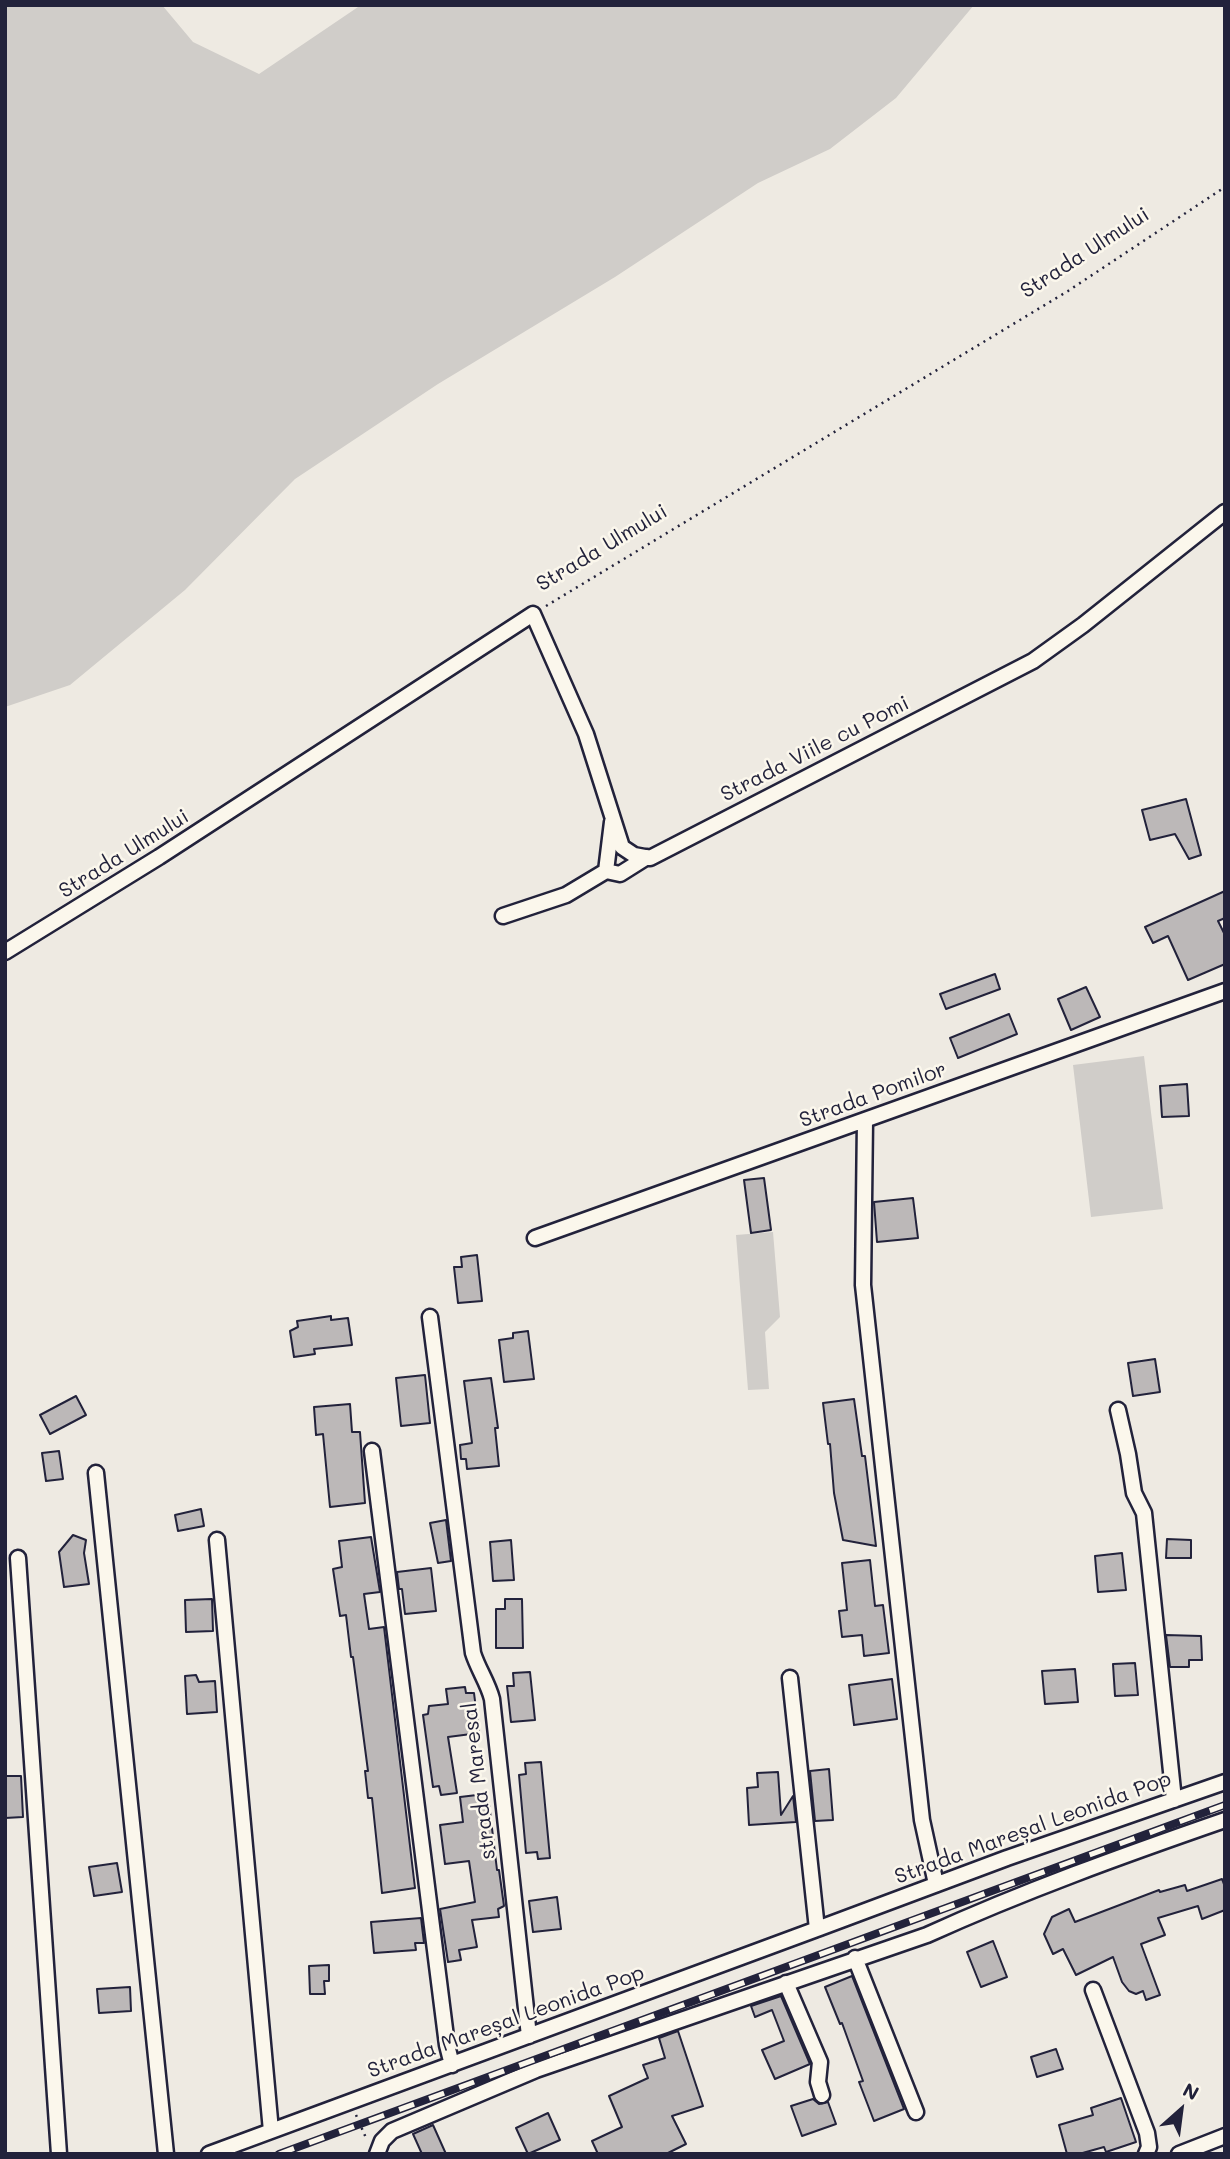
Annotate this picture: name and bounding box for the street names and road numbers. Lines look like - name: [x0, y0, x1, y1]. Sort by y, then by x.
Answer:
- street label: Strada Ulmului: [1016, 202, 1154, 304]
- street label: Strada Ulmului: [532, 499, 672, 597]
- street label: Strada Viile cu Pomi: [717, 691, 913, 807]
- street label: Strada Ulmului: [54, 804, 194, 904]
- street label: Strada Pomilor: [796, 1057, 950, 1133]
- street label: strada Maresal: [457, 1701, 501, 1861]
- street label: Strada Mareșal Leonida Pop: [891, 1766, 1175, 1890]
- street label: Strada Mareșal Leonida Pop: [364, 1960, 648, 2084]

